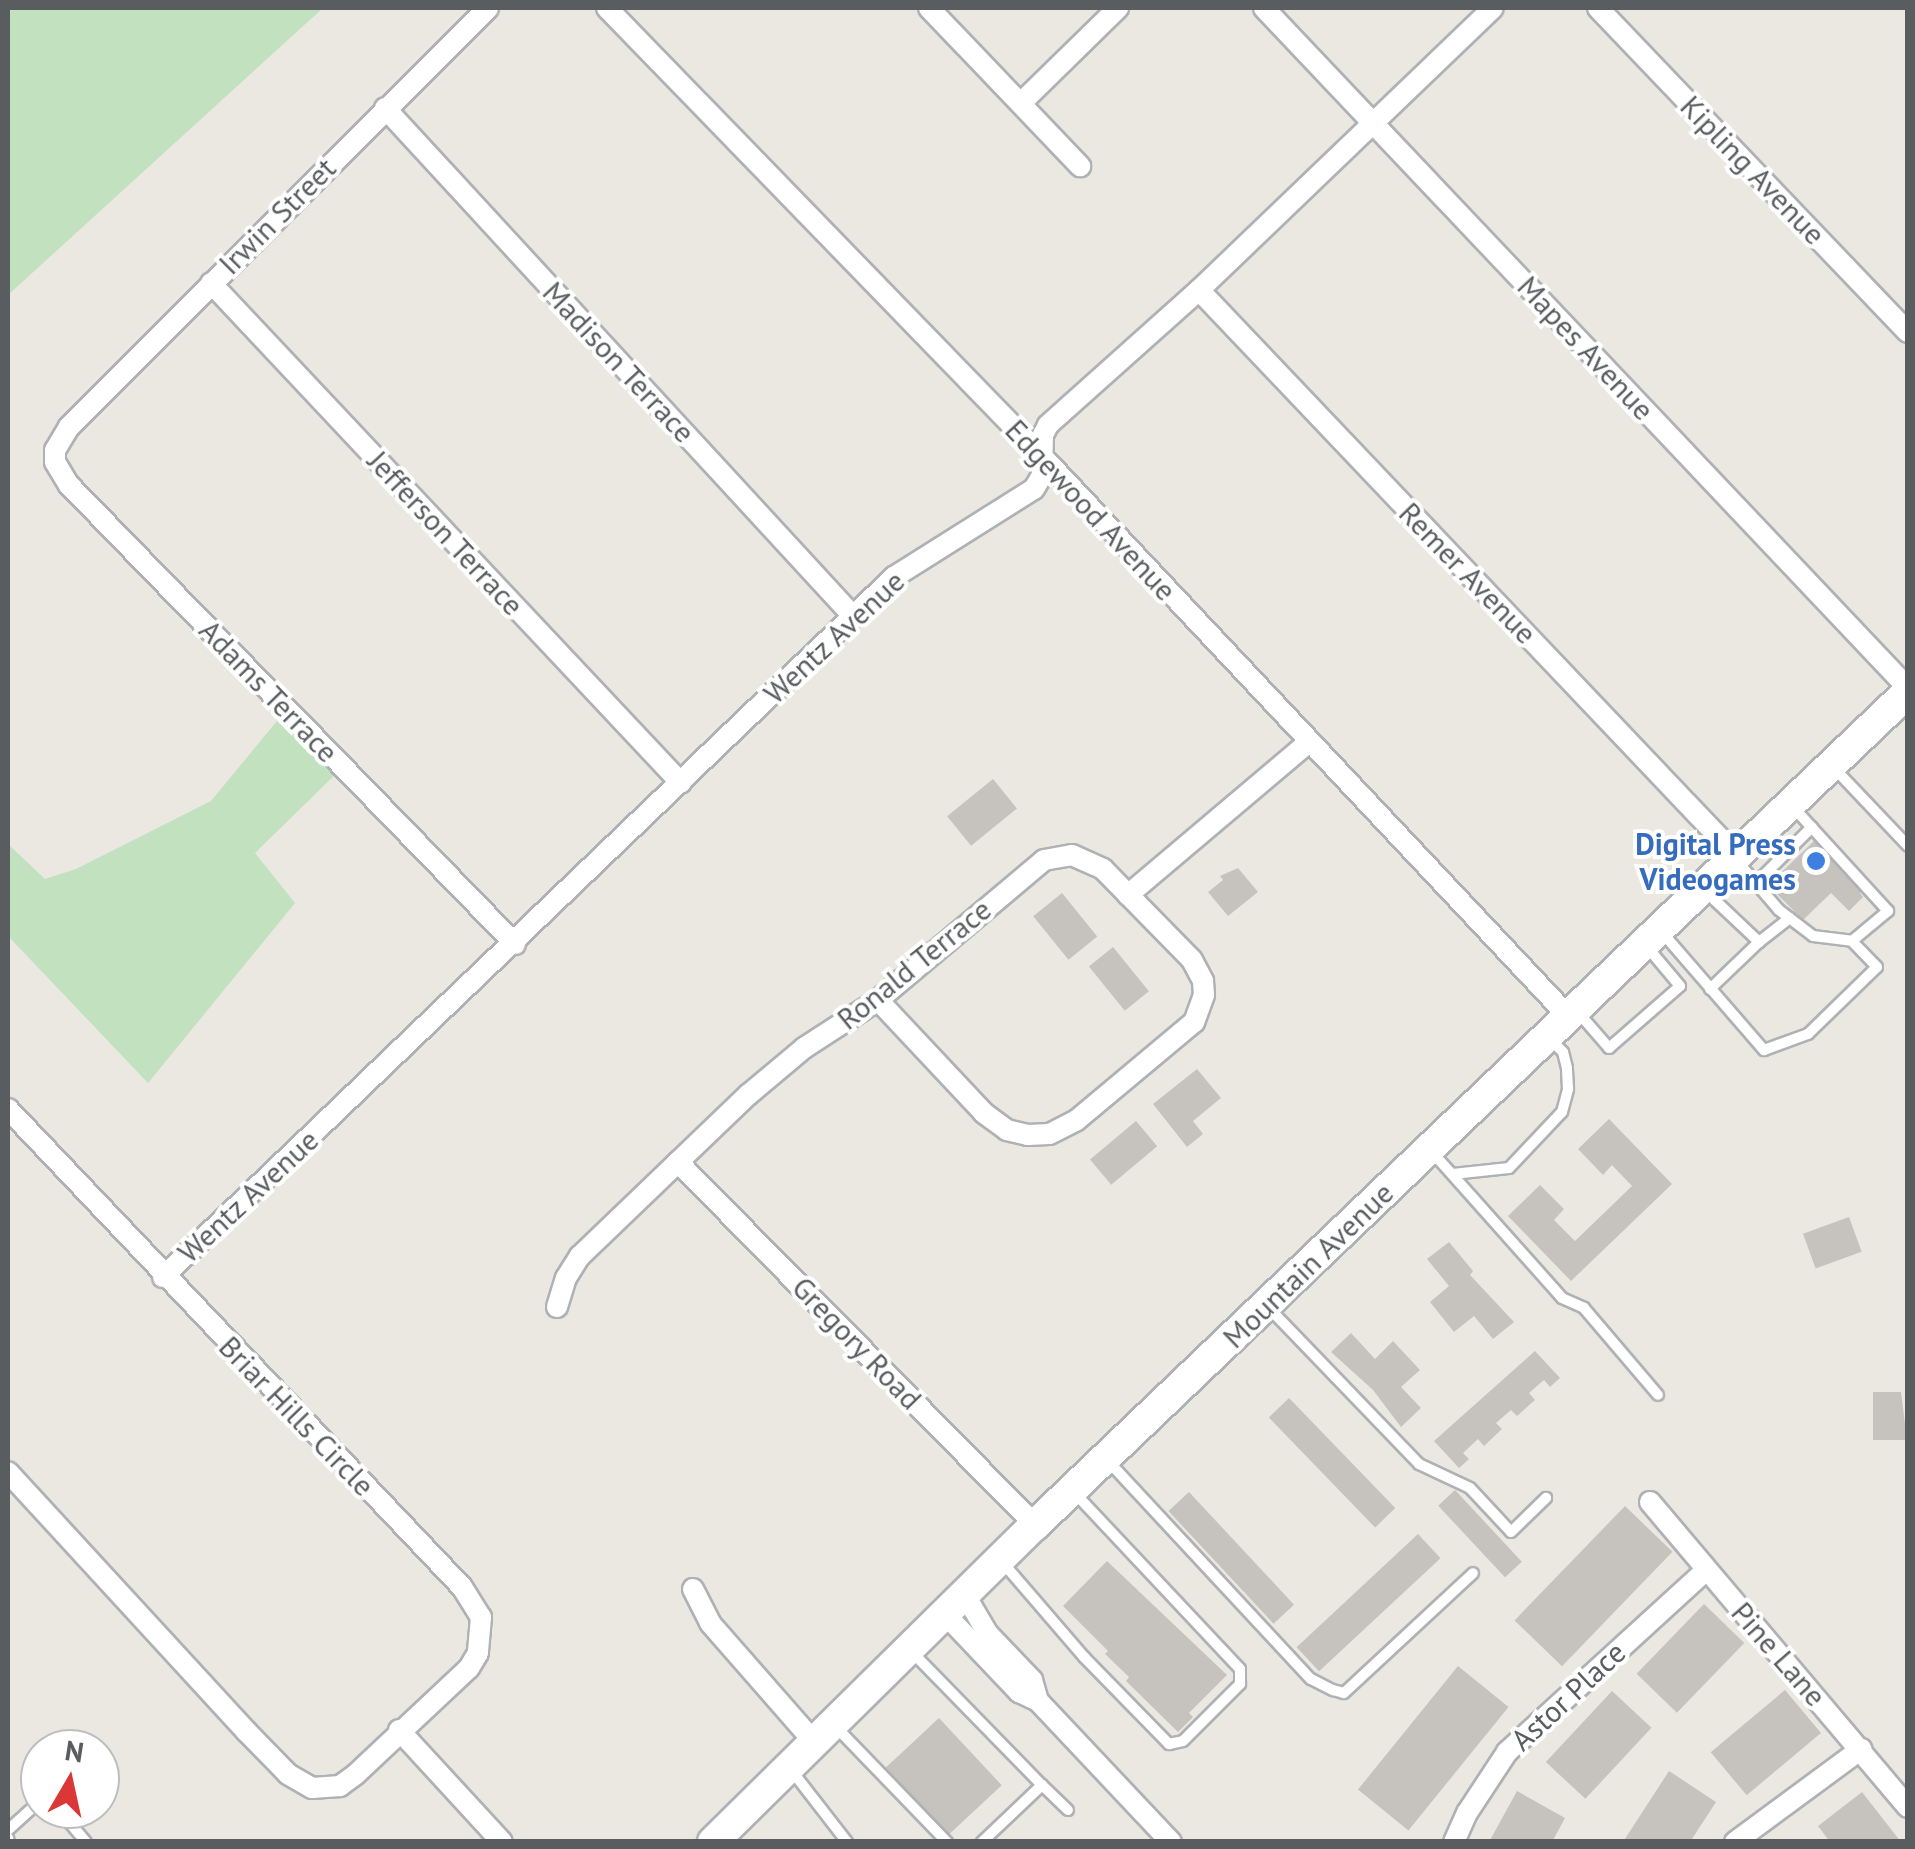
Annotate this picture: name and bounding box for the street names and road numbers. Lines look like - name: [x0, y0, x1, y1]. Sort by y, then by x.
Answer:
- street label: Kipling Avenue: [1673, 88, 1833, 252]
- street label: Irwin Street: [211, 150, 343, 282]
- street label: Mapes Avenue: [1510, 268, 1662, 428]
- street label: Madison Terrace: [535, 274, 703, 450]
- street label: Edgewood Avenue: [998, 412, 1184, 608]
- street label: Jefferson Terrace: [360, 443, 532, 623]
- street label: Remer Avenue: [1391, 495, 1545, 651]
- street label: Wentz Avenue: [756, 562, 912, 712]
- street label: Adams Terrace: [192, 612, 346, 770]
- street label: Ronald Terrace: [830, 891, 998, 1037]
- street label: Wentz Avenue: [170, 1121, 326, 1271]
- street label: Mountain Avenue: [1215, 1174, 1401, 1356]
- street label: Gregory Road: [785, 1269, 929, 1417]
- street label: Briar Hills Circle: [212, 1329, 382, 1503]
- street label: Pine Lane: [1724, 1595, 1834, 1713]
- street label: Astor Place: [1504, 1634, 1632, 1758]

